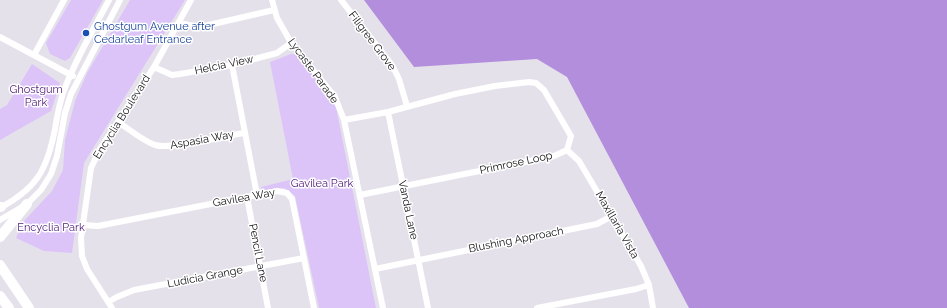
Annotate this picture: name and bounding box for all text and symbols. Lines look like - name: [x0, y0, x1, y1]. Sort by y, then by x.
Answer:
- street label: Filigree Grove: [346, 9, 398, 73]
- place label: Ghostgum Avenue after Cedarleaf Entrance: [94, 20, 215, 46]
- marker: Ghostgum Avenue after Cedarleaf Entrance: [81, 28, 91, 38]
- street label: Lycaste Parade: [285, 36, 341, 106]
- street label: Helcia View: [193, 52, 255, 78]
- street label: Encyclia Boulevard: [91, 72, 153, 162]
- park label: Ghostgum Park: [9, 83, 63, 109]
- street label: Aspasia Way: [169, 128, 235, 152]
- street label: Primrose Loop: [478, 149, 554, 177]
- park label: Gavilea Park: [291, 177, 353, 191]
- street label: Vanda Lane: [395, 179, 421, 241]
- street label: Gavilea Way: [212, 186, 276, 210]
- street label: Maxillaria Vista: [592, 189, 642, 261]
- park label: Encyclia Park: [17, 221, 85, 235]
- street label: Pencil Lane: [246, 223, 270, 283]
- street label: Blushing Approach: [467, 224, 565, 256]
- street label: Ludicia Grange: [166, 263, 244, 291]

